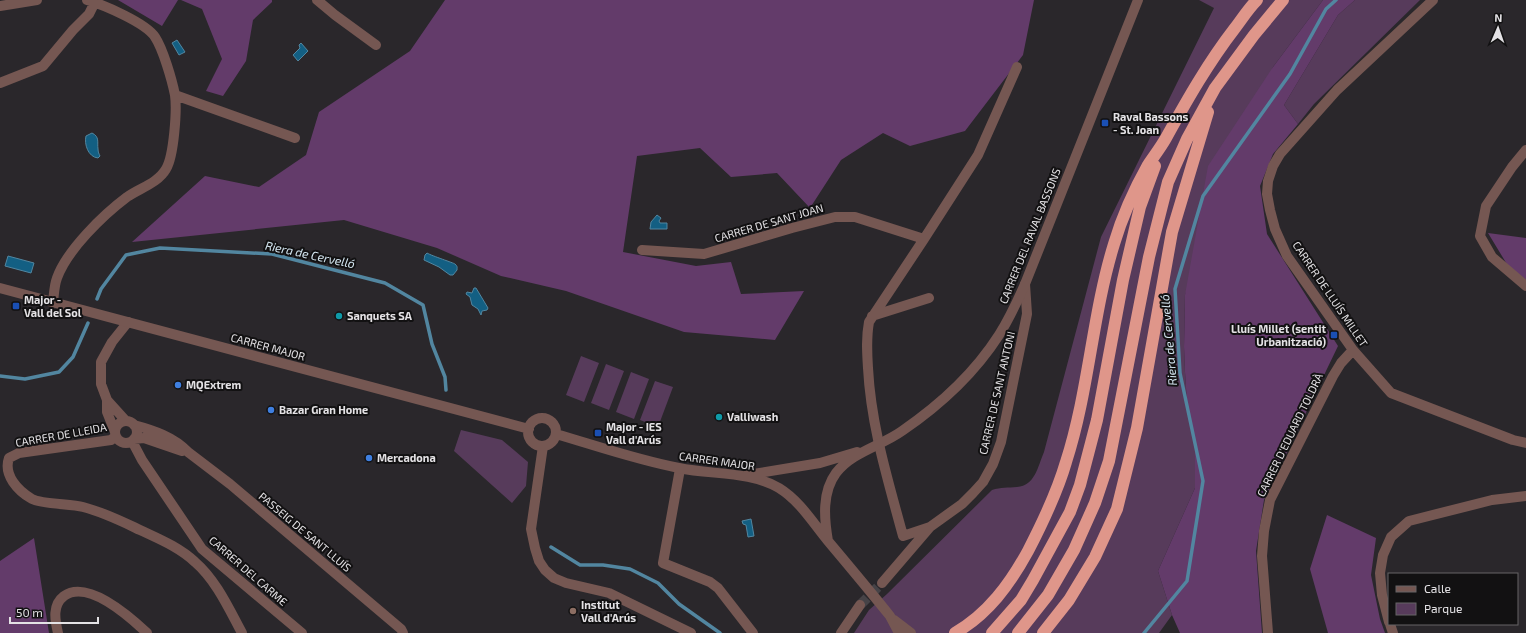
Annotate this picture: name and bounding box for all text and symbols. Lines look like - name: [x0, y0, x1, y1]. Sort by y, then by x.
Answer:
- north arrow: [1478, 8, 1518, 48]
- text: N: [1494, 11, 1503, 24]
- place label: Raval Bassons - St. Joan: [1113, 110, 1189, 136]
- marker: Raval Bassons - St. Joan: [1100, 118, 1110, 128]
- street label: CARRER DEL RAVAL BASSONS: [996, 166, 1063, 305]
- street label: CARRER DE SANT JOAN: [713, 201, 825, 244]
- water label: Riera de Cervelló: [264, 238, 357, 270]
- street label: CARRER DE LLUÍS MILLET: [1290, 239, 1371, 349]
- place label: Major - Vall del Sol: [24, 293, 82, 319]
- water label: Riera de Cervelló: [1157, 294, 1179, 386]
- marker: Major - Vall del Sol: [11, 301, 21, 311]
- place label: Sanquets SA: [347, 309, 413, 322]
- marker: Sanquets SA: [334, 311, 344, 321]
- place label: Lluís Millet (sentit Urbanització): [1231, 322, 1326, 348]
- street label: CARRER MAJOR: [230, 330, 307, 363]
- street label: CARRER DE SANT ANTONI: [976, 330, 1017, 456]
- marker: Lluís Millet (sentit Urbanització): [1329, 330, 1339, 340]
- street label: CARRER D'EDUARD TOLDRÀ: [1254, 371, 1325, 499]
- place label: MQExtrem: [186, 378, 242, 392]
- marker: MQExtrem: [173, 380, 183, 390]
- place label: Bazar Gran Home: [279, 403, 368, 416]
- marker: Bazar Gran Home: [266, 405, 276, 415]
- place label: Valliwash: [727, 410, 778, 423]
- marker: Valliwash: [714, 412, 724, 422]
- street label: CARRER DE LLEIDA: [14, 420, 108, 449]
- place label: Major - IES Vall d'Arús: [606, 420, 662, 446]
- marker: Major - IES Vall d'Arús: [593, 428, 603, 438]
- street label: CARRER MAJOR: [678, 449, 756, 472]
- place label: Mercadona: [377, 451, 436, 464]
- marker: Mercadona: [364, 453, 374, 463]
- street label: PASSEIG DE SANT LLUÍS: [257, 489, 354, 574]
- street label: CARRER DEL CARME: [207, 533, 290, 608]
- legend: [1388, 573, 1518, 625]
- text: Calle: [1424, 581, 1451, 595]
- place label: Institut Vall d'Arús: [581, 598, 636, 624]
- scale bar: [10, 599, 98, 625]
- text: Parque: [1424, 601, 1462, 615]
- text: 50 m: [16, 605, 43, 619]
- marker: Institut Vall d'Arús: [568, 606, 578, 616]

